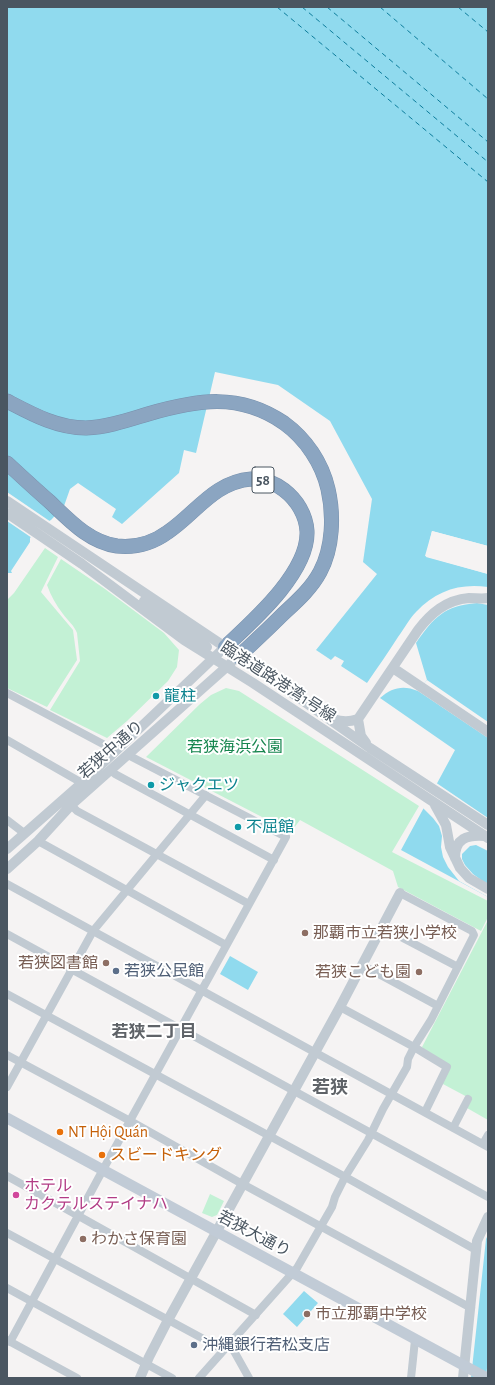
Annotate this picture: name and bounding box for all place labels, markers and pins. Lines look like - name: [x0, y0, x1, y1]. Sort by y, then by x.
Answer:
- place label: 龍柱: [164, 686, 196, 706]
- marker: 龍柱: [151, 691, 161, 701]
- place label: ジャクエツ: [159, 775, 239, 795]
- marker: ジャクエツ: [146, 780, 156, 790]
- place label: 不屈館: [246, 817, 294, 837]
- marker: 不屈館: [233, 822, 243, 832]
- place label: 那覇市立若狭小学校: [313, 923, 457, 943]
- marker: 那覇市立若狭小学校: [300, 928, 310, 938]
- place label: 若狭図書館: [18, 953, 98, 973]
- marker: 若狭図書館: [101, 958, 111, 968]
- place label: 若狭公民館: [124, 961, 204, 981]
- place label: 若狭こども園: [315, 962, 411, 982]
- marker: 若狭公民館: [111, 966, 121, 976]
- marker: 若狭こども園: [414, 967, 424, 977]
- place label: NT Hội Quán: [68, 1122, 148, 1142]
- marker: NT Hội Quán: [55, 1127, 65, 1137]
- place label: スビードキング: [110, 1145, 222, 1165]
- marker: スビードキング: [97, 1150, 107, 1160]
- place label: ホテル カクテルステイナハ: [24, 1176, 168, 1214]
- marker: ホテル カクテルステイナハ: [11, 1190, 21, 1200]
- place label: わかさ保育園: [91, 1229, 187, 1249]
- marker: わかさ保育園: [78, 1234, 88, 1244]
- place label: 市立那覇中学校: [315, 1304, 427, 1324]
- marker: 市立那覇中学校: [302, 1309, 312, 1319]
- place label: 沖縄銀行若松支店: [202, 1335, 330, 1355]
- marker: 沖縄銀行若松支店: [189, 1340, 199, 1350]

